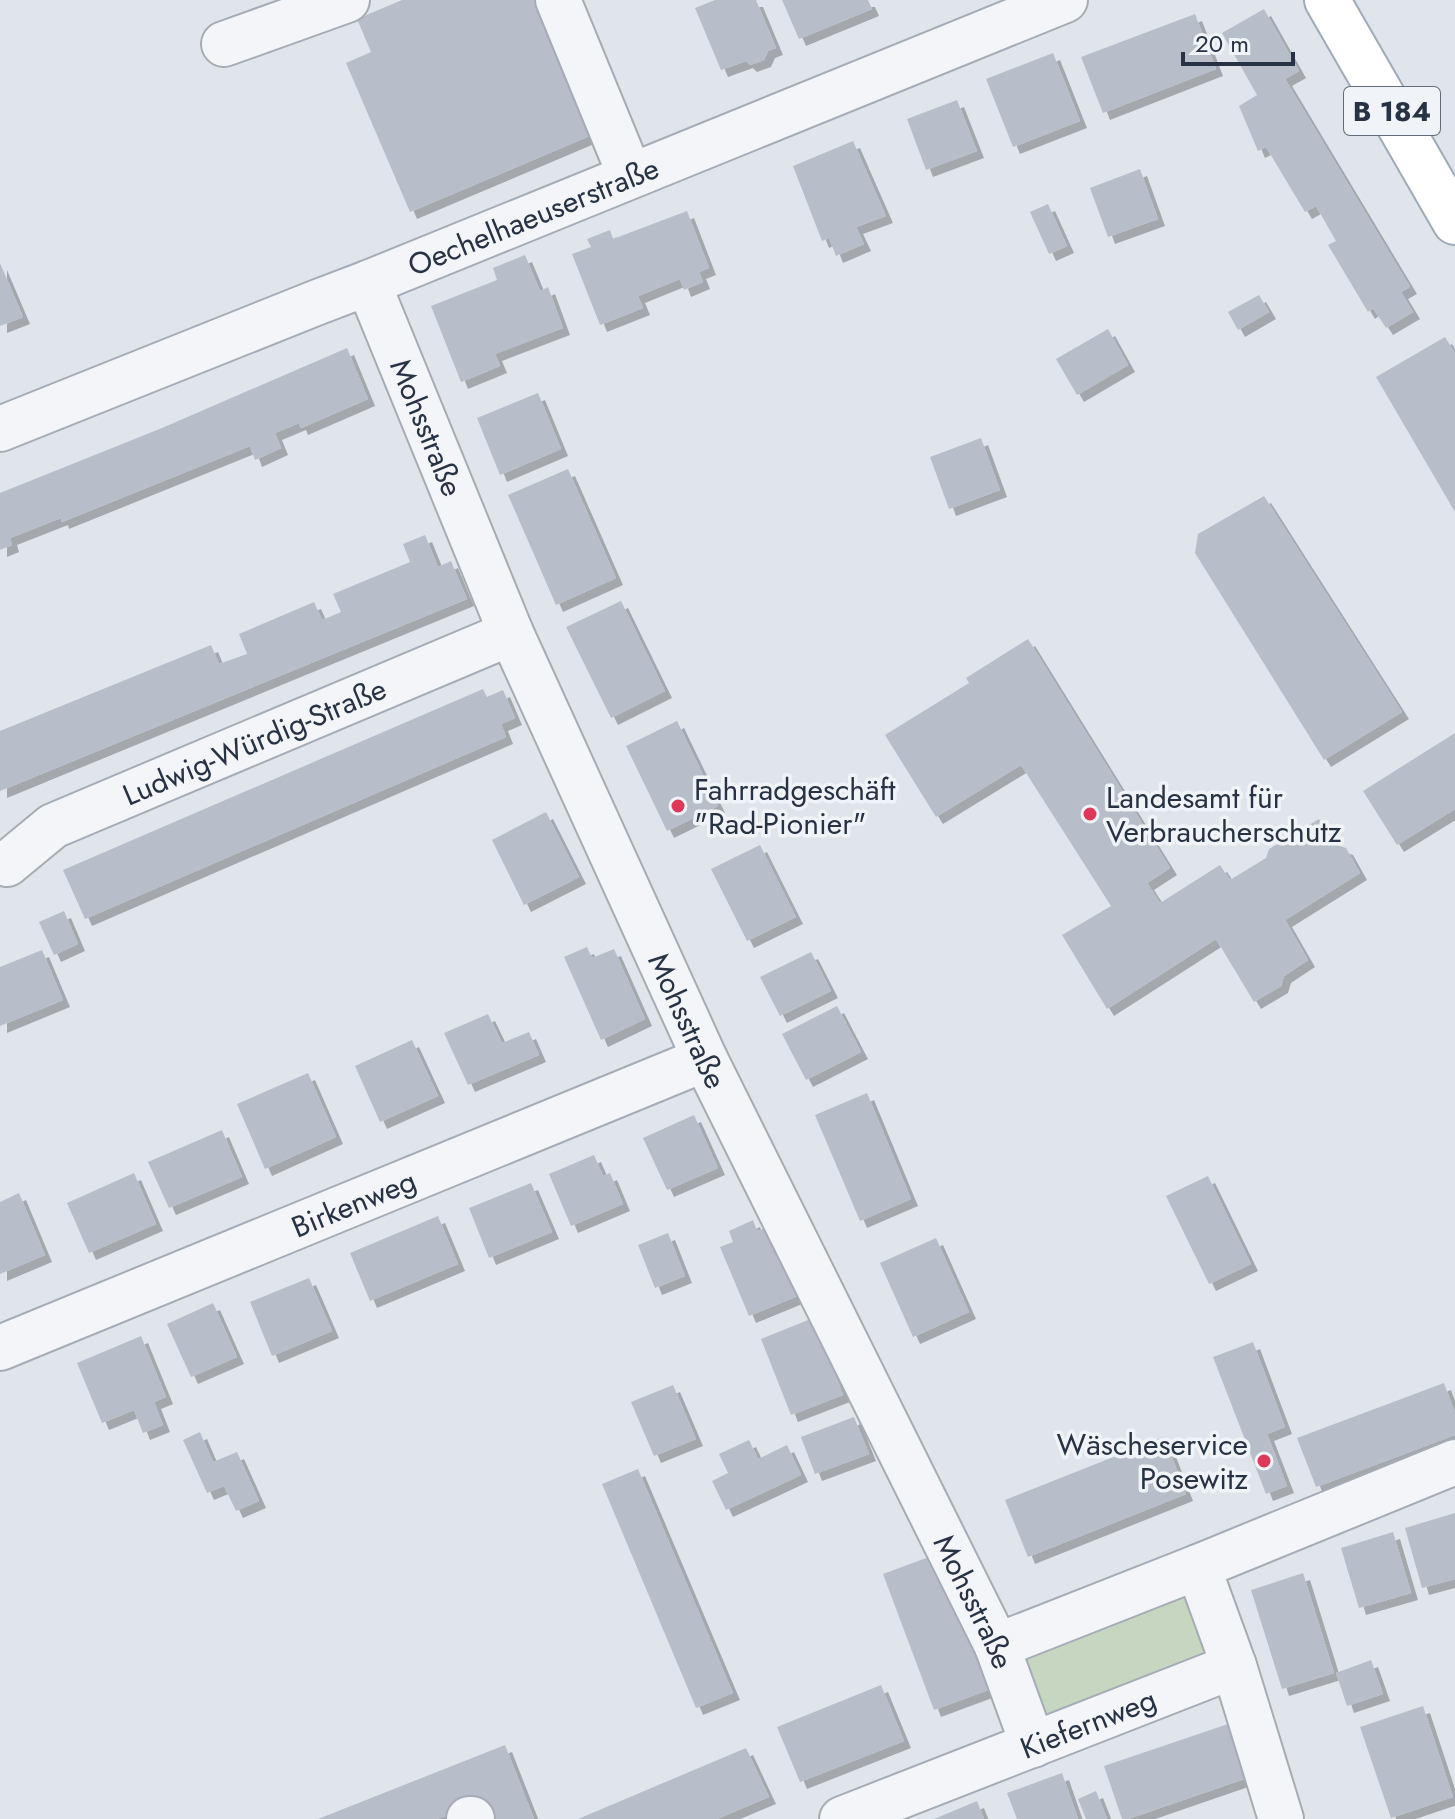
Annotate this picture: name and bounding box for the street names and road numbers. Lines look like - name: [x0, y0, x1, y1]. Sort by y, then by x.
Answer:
- road number: B 184: [1344, 87, 1440, 135]
- street label: Oechelhaeuserstraße: [401, 146, 665, 286]
- street label: Mohsstraße: [380, 352, 474, 503]
- street label: Ludwig-Würdig-Straße: [116, 667, 393, 816]
- street label: Mohsstraße: [638, 946, 738, 1096]
- street label: Birkenweg: [285, 1158, 422, 1248]
- street label: Mohsstraße: [923, 1527, 1025, 1675]
- street label: Kiefernweg: [1014, 1677, 1162, 1769]

